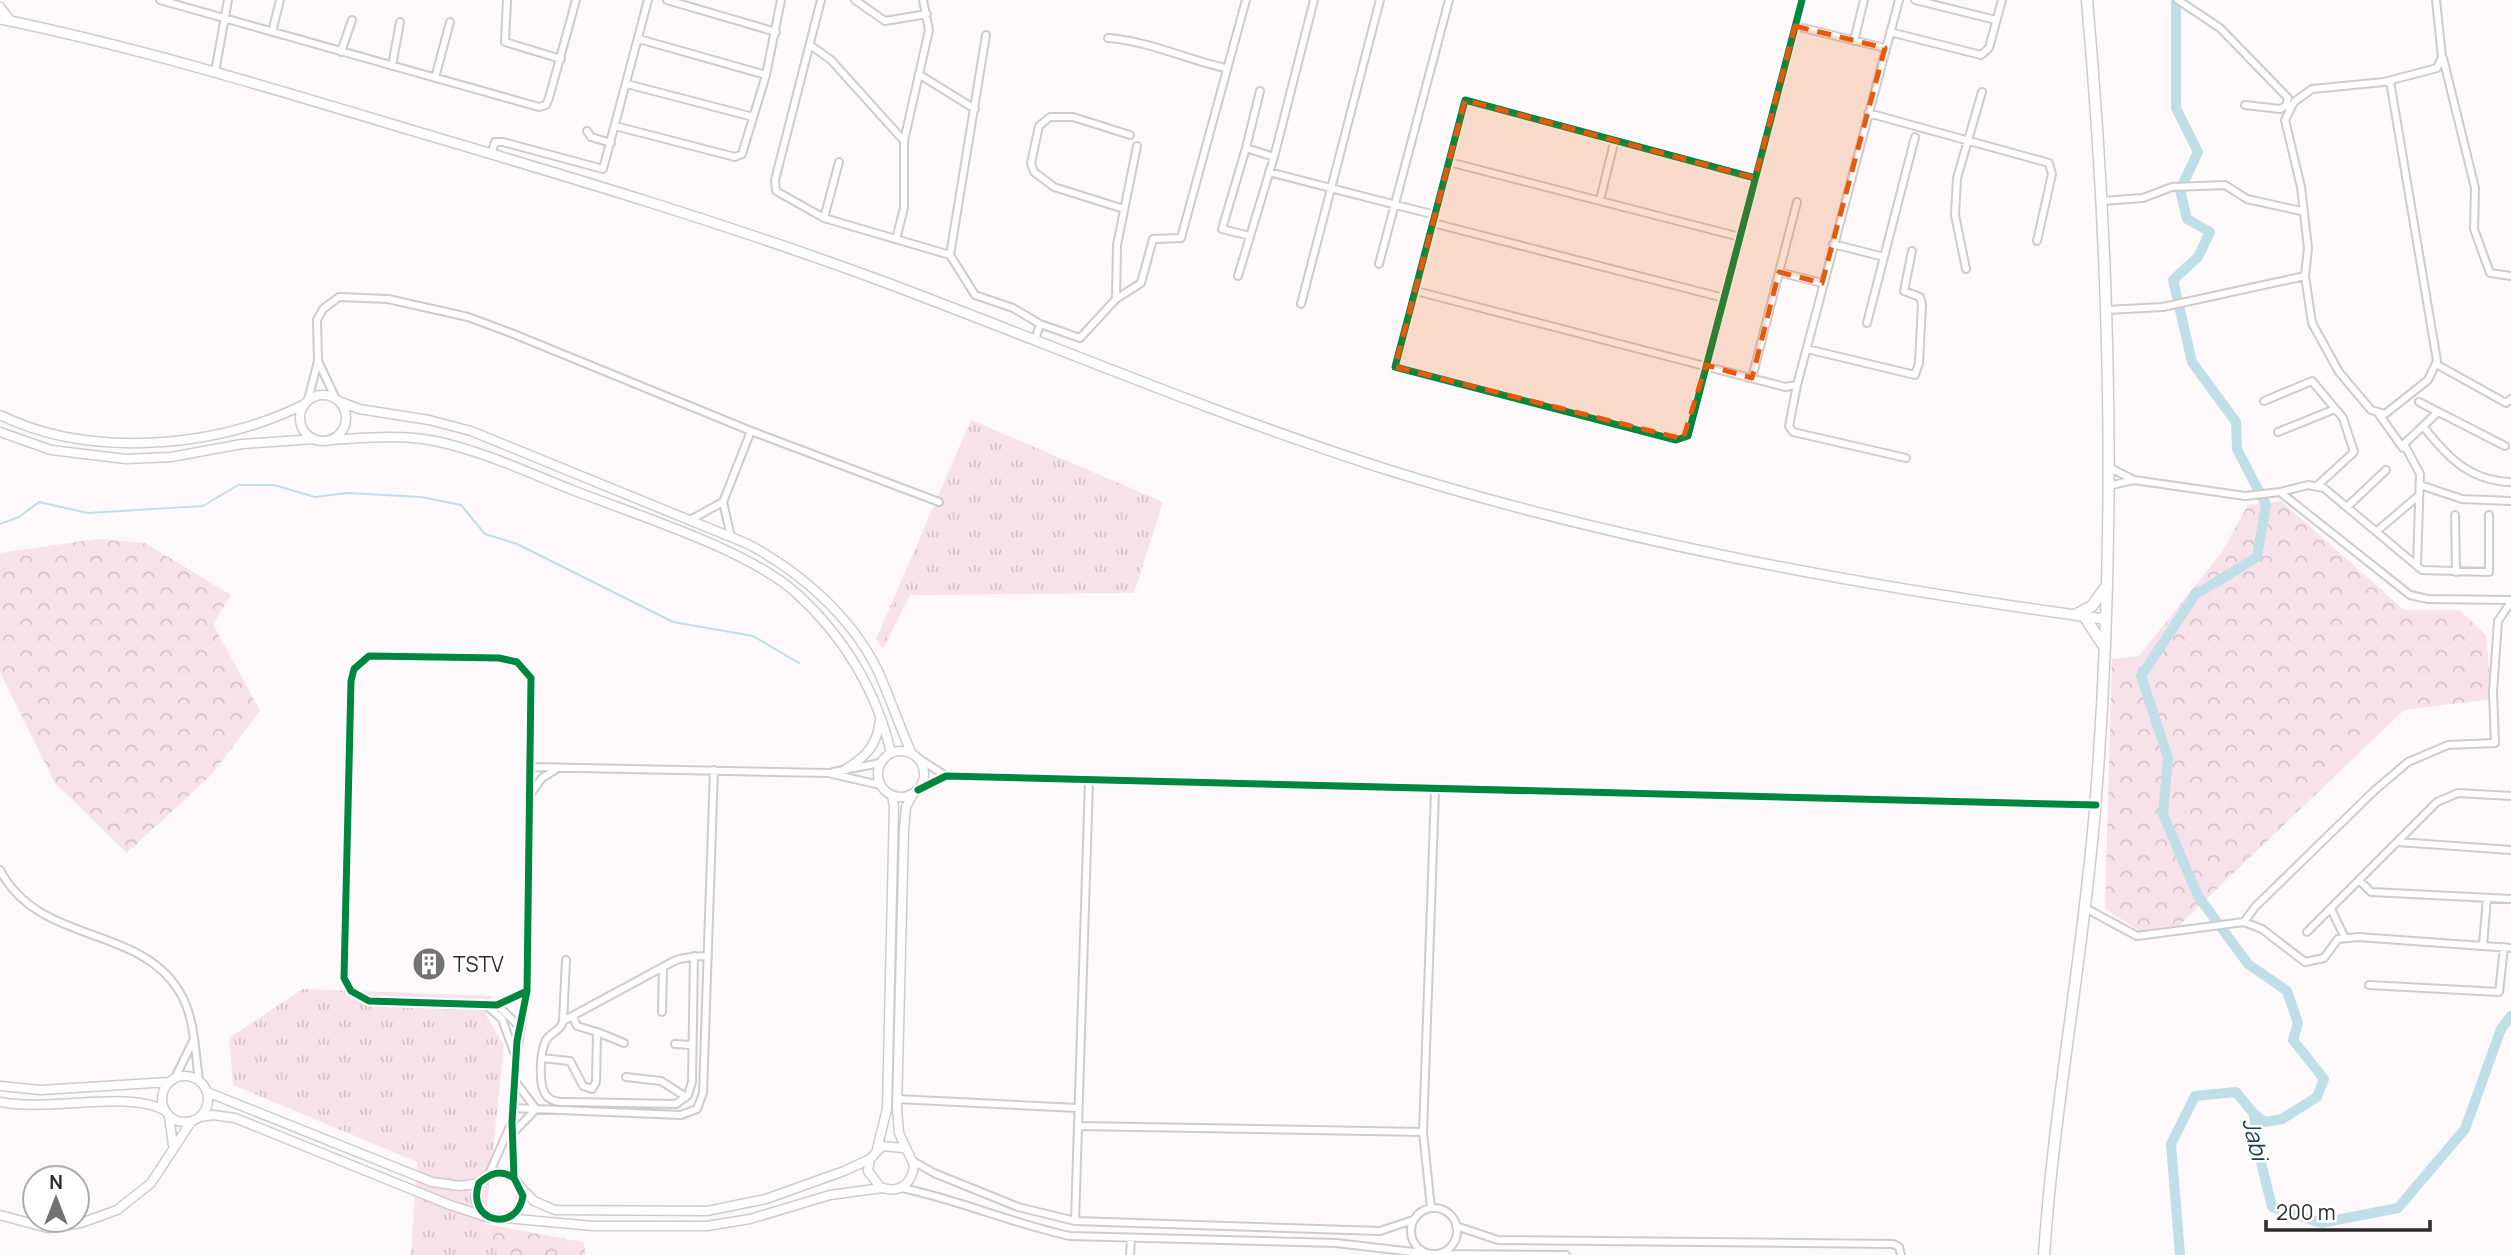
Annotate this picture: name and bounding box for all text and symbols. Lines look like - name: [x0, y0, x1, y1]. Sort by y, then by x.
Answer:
- building icon: TSTV: [410, 945, 448, 983]
- place label: TSTV: [453, 950, 504, 978]
- water label: Jabi: [2235, 1115, 2277, 1166]
- north arrow: [21, 1164, 91, 1234]
- text: N: [49, 1169, 63, 1195]
- scale bar: [2266, 1188, 2430, 1232]
- text: 200 m: [2276, 1198, 2336, 1226]

